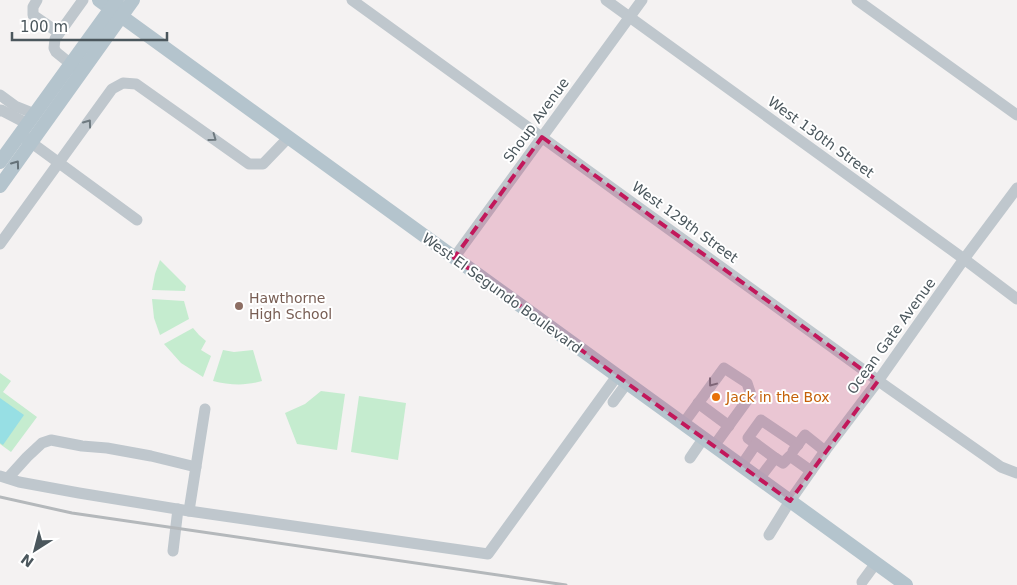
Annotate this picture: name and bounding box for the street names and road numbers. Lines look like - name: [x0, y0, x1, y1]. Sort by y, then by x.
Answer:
- street label: Shoup Avenue: [500, 75, 572, 165]
- street label: West 130th Street: [765, 93, 877, 181]
- street label: West 129th Street: [629, 178, 741, 266]
- street label: West El Segundo Boulevard: [419, 230, 585, 356]
- street label: Ocean Gate Avenue: [844, 275, 938, 397]

